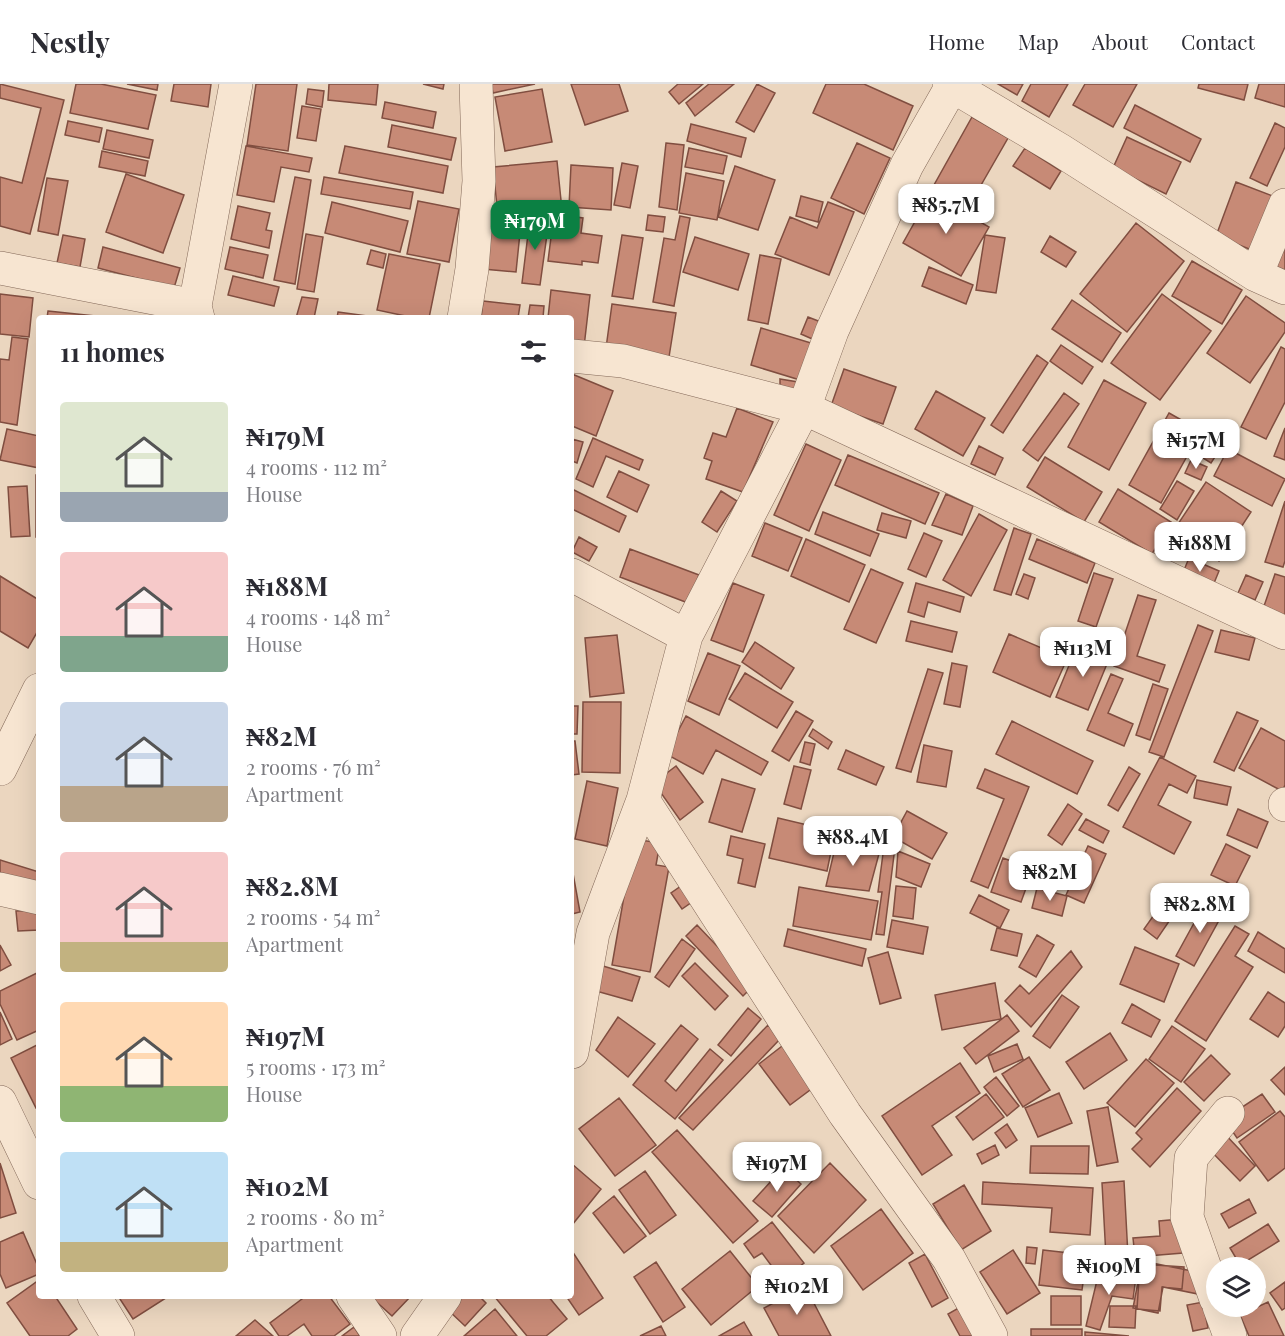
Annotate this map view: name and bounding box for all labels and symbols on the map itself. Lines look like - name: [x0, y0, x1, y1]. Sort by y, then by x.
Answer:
- pin: ₦85.7M: [897, 184, 995, 235]
- pin: ₦179M: [493, 200, 577, 251]
- pin: ₦157M: [1154, 419, 1238, 470]
- pin: ₦188M: [1158, 522, 1242, 573]
- pin: ₦113M: [1041, 627, 1125, 678]
- pin: ₦88.4M: [804, 816, 902, 867]
- pin: ₦82M: [1014, 851, 1086, 902]
- pin: ₦82.8M: [1151, 883, 1249, 934]
- pin: ₦197M: [735, 1142, 819, 1193]
- pin: ₦109M: [1067, 1245, 1151, 1296]
- pin: ₦102M: [755, 1265, 839, 1316]

